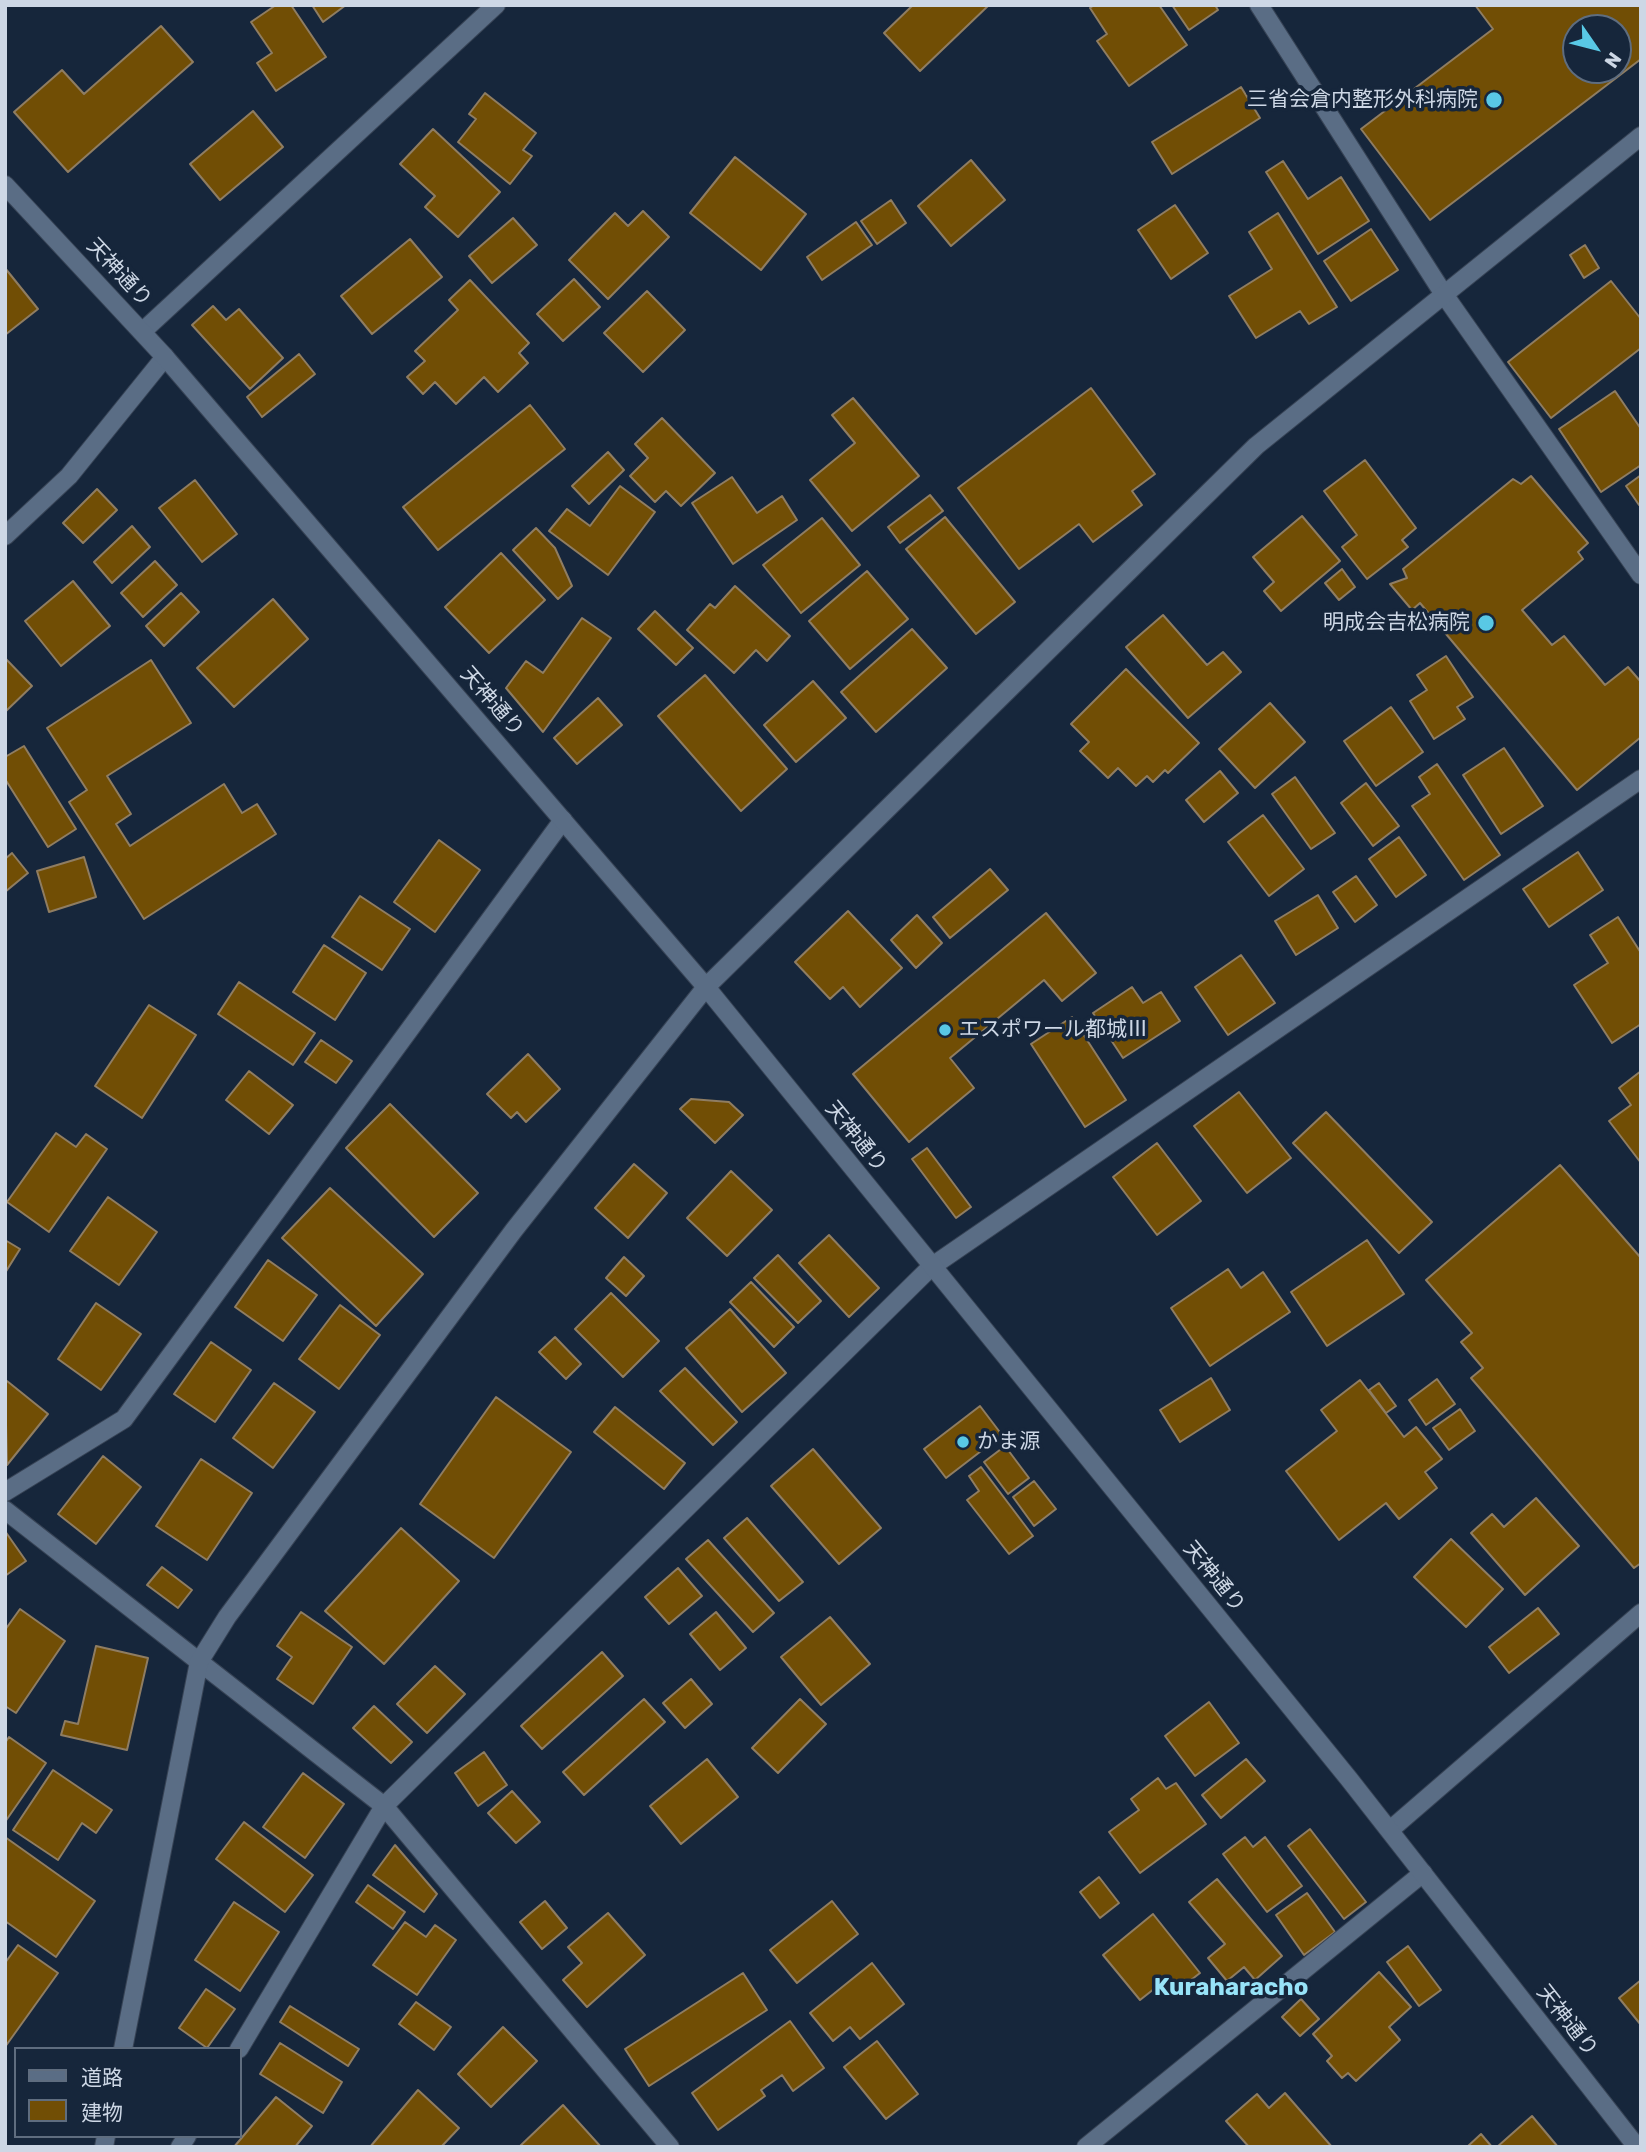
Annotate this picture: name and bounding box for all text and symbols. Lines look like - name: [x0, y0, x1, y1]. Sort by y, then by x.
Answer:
- north arrow: [1562, 14, 1632, 84]
- text: N: [1600, 48, 1626, 72]
- place label: 三省会倉内整形外科病院: [1247, 87, 1478, 113]
- marker: 三省会倉内整形外科病院: [1484, 90, 1504, 110]
- street label: 天神通り: [81, 234, 157, 312]
- place label: 明成会吉松病院: [1323, 610, 1470, 636]
- marker: 明成会吉松病院: [1476, 613, 1496, 633]
- street label: 天神通り: [455, 662, 529, 742]
- place label: エスポワール都城Ⅲ: [959, 1017, 1148, 1043]
- marker: エスポワール都城Ⅲ: [937, 1022, 953, 1038]
- street label: 天神通り: [820, 1096, 892, 1178]
- place label: かま源: [977, 1429, 1040, 1455]
- marker: かま源: [955, 1434, 971, 1450]
- street label: 天神通り: [1178, 1536, 1250, 1618]
- district label: Kuraharacho: [1154, 1974, 1308, 2002]
- street label: 天神通り: [1531, 1980, 1603, 2062]
- legend: [14, 2047, 242, 2138]
- text: 道路: [81, 2065, 123, 2090]
- text: 建物: [81, 2100, 123, 2125]

